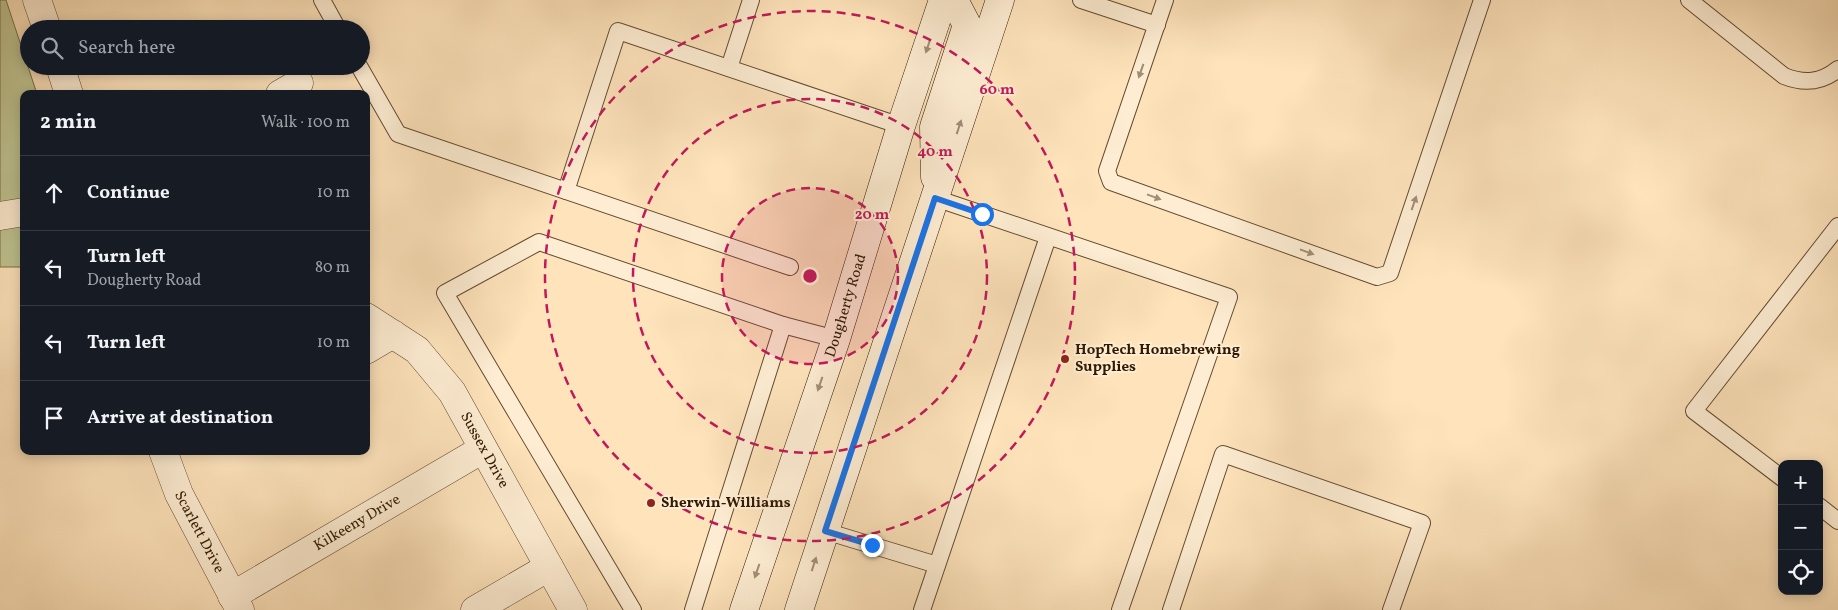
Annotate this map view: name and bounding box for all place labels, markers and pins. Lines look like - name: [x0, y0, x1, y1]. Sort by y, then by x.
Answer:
- centre of rings: [801, 267, 819, 285]
- place label: HopTech Homebrewing Supplies: [1075, 340, 1240, 378]
- marker: HopTech Homebrewing Supplies: [1059, 353, 1071, 365]
- place label: Sherwin-Williams: [661, 493, 791, 514]
- marker: Sherwin-Williams: [645, 497, 657, 509]

